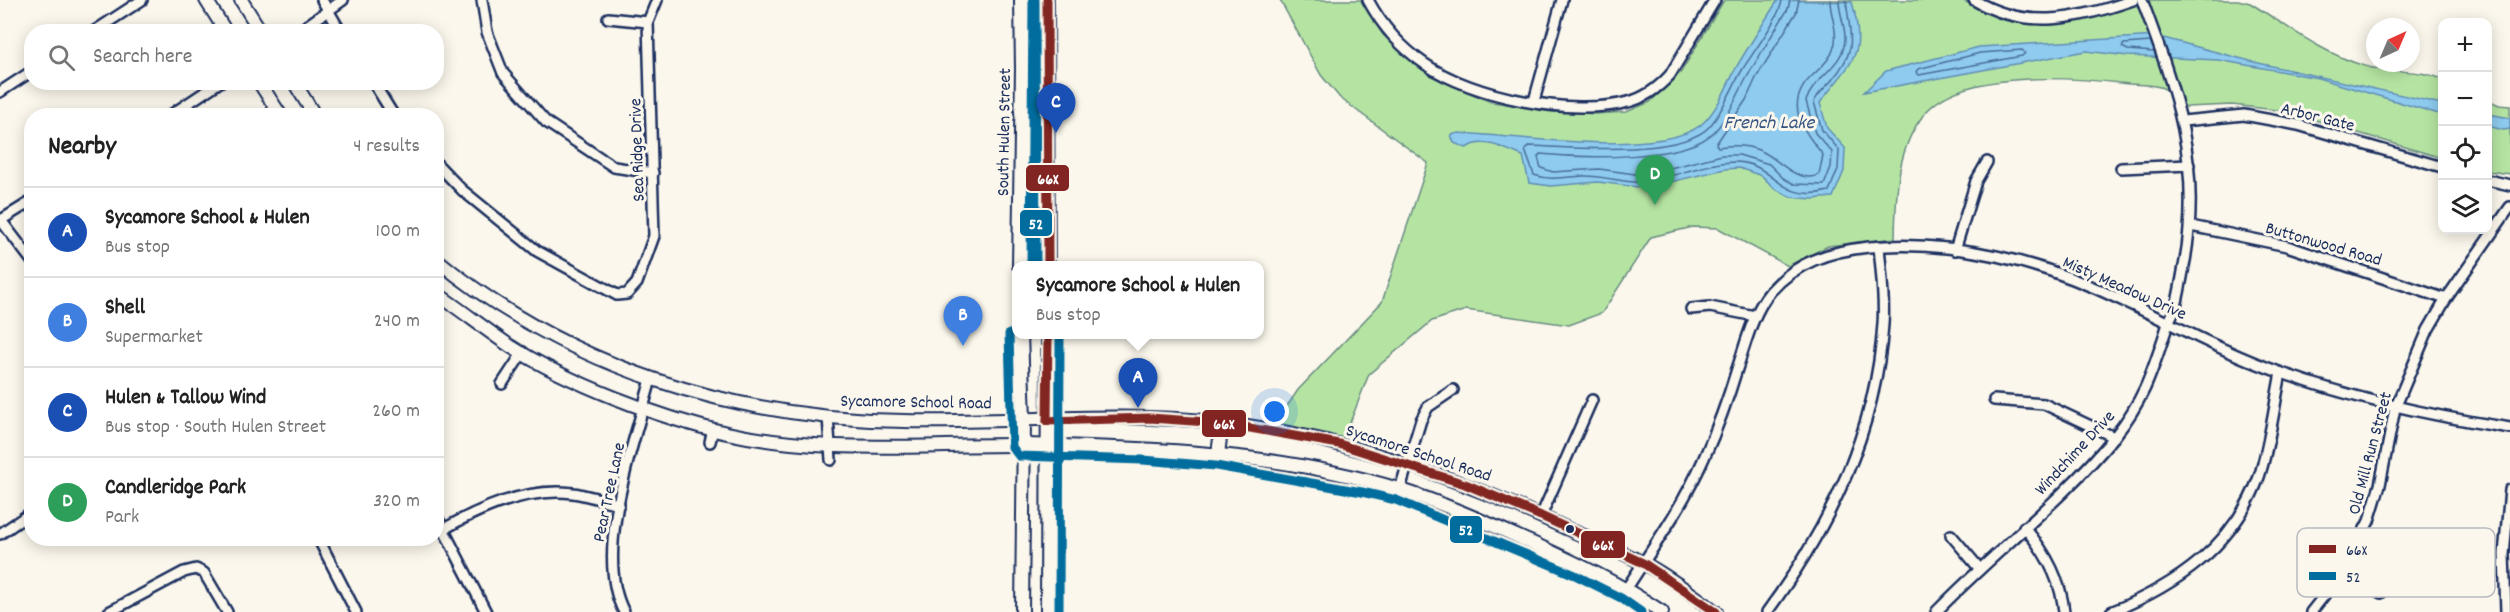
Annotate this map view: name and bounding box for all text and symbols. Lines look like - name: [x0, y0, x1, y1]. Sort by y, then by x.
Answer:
- north arrow: [2366, 18, 2420, 72]
- map controls: [2438, 18, 2492, 234]
- button: +: [2438, 18, 2492, 72]
- search box: [24, 24, 444, 90]
- icon: search: [45, 41, 78, 74]
- text: Search here: [93, 42, 192, 73]
- street label: South Hulen Street: [992, 67, 1019, 196]
- button: −: [2438, 72, 2492, 126]
- pin: C: [1036, 84, 1076, 133]
- street label: Arbor Gate: [2278, 97, 2357, 140]
- street label: Sea Ridge Drive: [624, 98, 653, 202]
- water label: French Lake: [1724, 110, 1816, 138]
- button: locate: [2438, 126, 2492, 180]
- text: Nearby: [48, 129, 116, 166]
- text: 4 results: [353, 133, 420, 161]
- pin: D: [1636, 156, 1674, 205]
- line badge: 66X: [1025, 164, 1070, 192]
- text: 66X: [1037, 169, 1059, 192]
- button: layers: [2438, 180, 2492, 234]
- text: Sycamore School & Hulen: [105, 203, 310, 234]
- line badge: 52: [1019, 209, 1053, 237]
- text: 52: [1029, 214, 1043, 237]
- street label: Buttonwood Road: [2262, 217, 2384, 274]
- text: A: [62, 218, 73, 246]
- text: 100 m: [376, 218, 420, 246]
- text: Bus stop: [105, 234, 170, 262]
- street label: Misty Meadow Drive: [2058, 251, 2190, 328]
- popup: [1012, 261, 1264, 339]
- text: Sycamore School & Hulen: [1036, 271, 1240, 302]
- text: Shell: [105, 293, 145, 324]
- pin: B: [944, 296, 982, 346]
- text: Bus stop: [1036, 302, 1101, 330]
- text: B: [63, 308, 72, 336]
- text: 240 m: [374, 308, 420, 336]
- text: Supermarket: [105, 324, 203, 352]
- pin: A: [1118, 358, 1158, 408]
- text: Hulen & Tallow Wind: [105, 383, 266, 414]
- street label: Old Mill Run Street: [2343, 389, 2400, 518]
- street label: Sycamore School Road: [840, 390, 992, 417]
- your location: [1260, 397, 1289, 426]
- text: C: [63, 398, 72, 426]
- text: 260 m: [372, 398, 420, 426]
- street label: Windchime Drive: [2030, 406, 2122, 502]
- line badge: 66X: [1201, 409, 1247, 438]
- text: Bus stop · South Hulen Street: [105, 414, 326, 442]
- text: 66X: [1213, 414, 1235, 437]
- street label: Sycamore School Road: [1342, 419, 1494, 490]
- street label: Pear Tree Lane: [588, 440, 633, 545]
- text: Candleridge Park: [105, 473, 246, 504]
- text: D: [62, 488, 73, 516]
- text: 320 m: [373, 488, 420, 516]
- text: Park: [105, 504, 139, 532]
- line badge: 52: [1449, 515, 1483, 544]
- text: 52: [1459, 520, 1473, 543]
- unlabelled marker: [1564, 523, 1576, 535]
- legend: [2297, 528, 2495, 597]
- line badge: 66X: [1580, 530, 1626, 559]
- text: 66X: [1592, 535, 1614, 558]
- text: 66X: [2346, 540, 2368, 563]
- text: 52: [2346, 567, 2360, 590]

